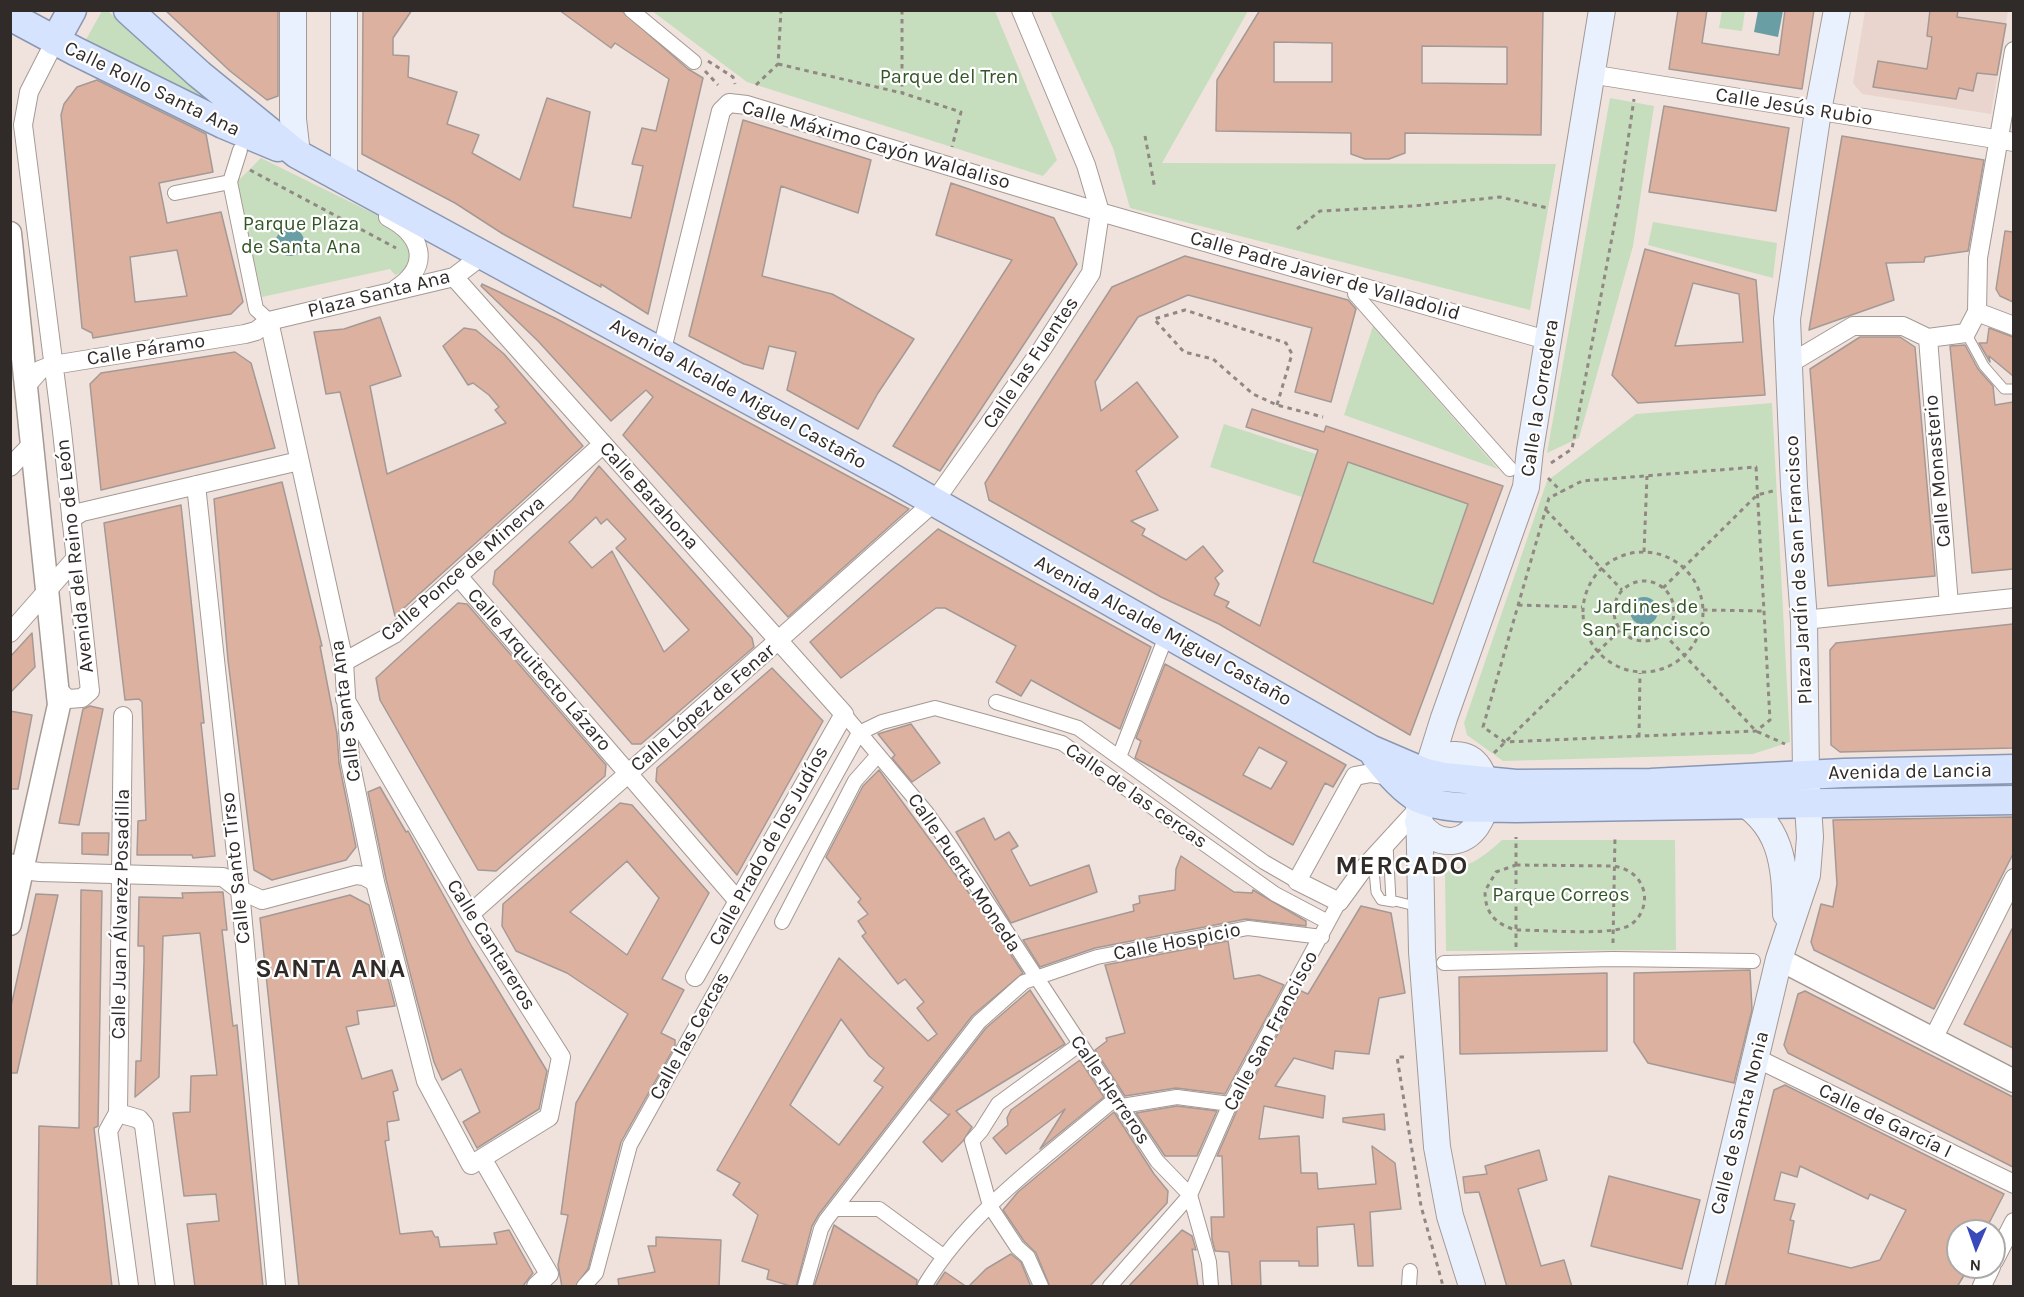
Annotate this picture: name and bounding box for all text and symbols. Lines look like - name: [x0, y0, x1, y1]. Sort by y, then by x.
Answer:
- street label: Calle Rollo Santa Ana: [60, 36, 244, 142]
- park label: Parque del Tren: [880, 65, 1018, 89]
- street label: Calle Jesús Rubio: [1714, 83, 1874, 131]
- street label: Calle Máximo Cayón Waldaliso: [739, 95, 1013, 195]
- park label: Parque Plaza de Santa Ana: [241, 212, 361, 259]
- street label: Calle Padre Javier de Valladolid: [1187, 226, 1463, 326]
- street label: Plaza Santa Ana: [305, 265, 453, 323]
- street label: Calle las Fuentes: [978, 292, 1084, 434]
- street label: Avenida Alcalde Miguel Castaño: [605, 313, 871, 475]
- street label: Calle la Corredera: [1516, 318, 1564, 478]
- street label: Calle Páramo: [85, 329, 207, 371]
- street label: Calle Monasterio: [1919, 394, 1957, 548]
- street label: Plaza Jardín de San Francisco: [1780, 435, 1818, 705]
- street label: Calle Barahona: [594, 437, 704, 555]
- street label: Avenida del Reino de León: [51, 438, 99, 674]
- street label: Calle Ponce de Minerva: [376, 491, 550, 647]
- street label: Avenida Alcalde Miguel Castaño: [1030, 550, 1296, 712]
- street label: Calle Arquitecto Lázaro: [462, 584, 616, 756]
- park label: Jardines de San Francisco: [1582, 595, 1710, 642]
- street label: Calle Santa Ana: [325, 639, 367, 783]
- street label: Calle López de Fenar: [626, 639, 780, 777]
- street label: Calle de las cercas: [1060, 738, 1212, 854]
- street label: Calle Prado de los Judíos: [704, 742, 834, 950]
- street label: Avenida de Lancia: [1828, 759, 1992, 785]
- street label: Calle Juan Álvarez Posadilla: [107, 788, 135, 1040]
- street label: Calle Puerta Moneda: [902, 789, 1026, 957]
- street label: Calle Santo Tirso: [216, 791, 256, 945]
- district label: MERCADO: [1335, 851, 1469, 883]
- street label: Calle Cantareros: [441, 875, 541, 1015]
- park label: Parque Correos: [1492, 883, 1630, 907]
- street label: Calle Hospicio: [1111, 918, 1243, 966]
- street label: Calle San Francisco: [1219, 947, 1323, 1115]
- district label: SANTA ANA: [255, 954, 407, 986]
- street label: Calle las Cercas: [645, 968, 735, 1104]
- street label: Calle de Santa Nonia: [1706, 1029, 1774, 1217]
- street label: Calle Herreros: [1065, 1031, 1155, 1149]
- street label: Calle de García I: [1815, 1078, 1955, 1164]
- north arrow: [1946, 1219, 2006, 1279]
- text: N: [1969, 1256, 1982, 1275]

